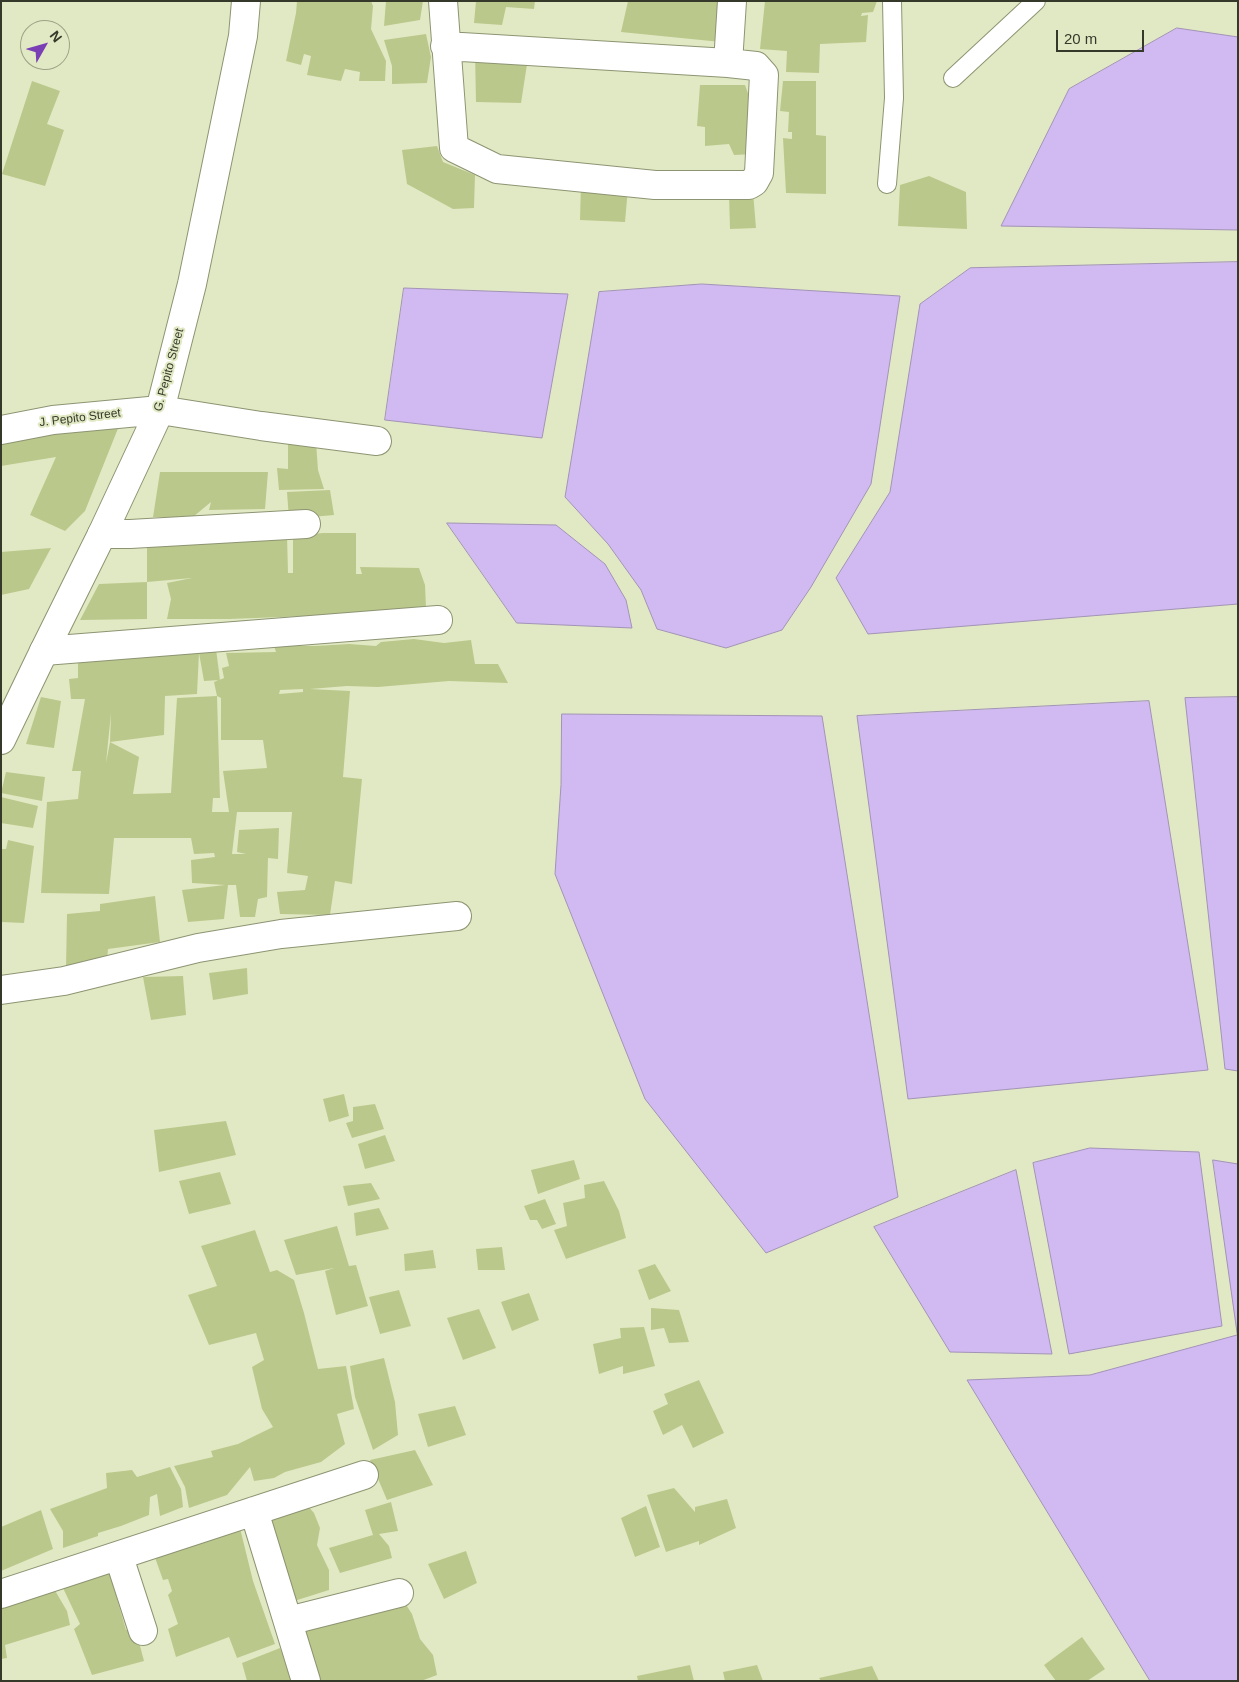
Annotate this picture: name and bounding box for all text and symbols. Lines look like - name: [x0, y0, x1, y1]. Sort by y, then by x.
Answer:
- north arrow: [20, 20, 70, 70]
- scale bar: [1059, 20, 1146, 52]
- text: N: [47, 27, 65, 45]
- text: 20 m: [1064, 30, 1097, 47]
- street label: G. Pepito Street: [151, 327, 187, 413]
- street label: J. Pepito Street: [38, 406, 122, 430]

